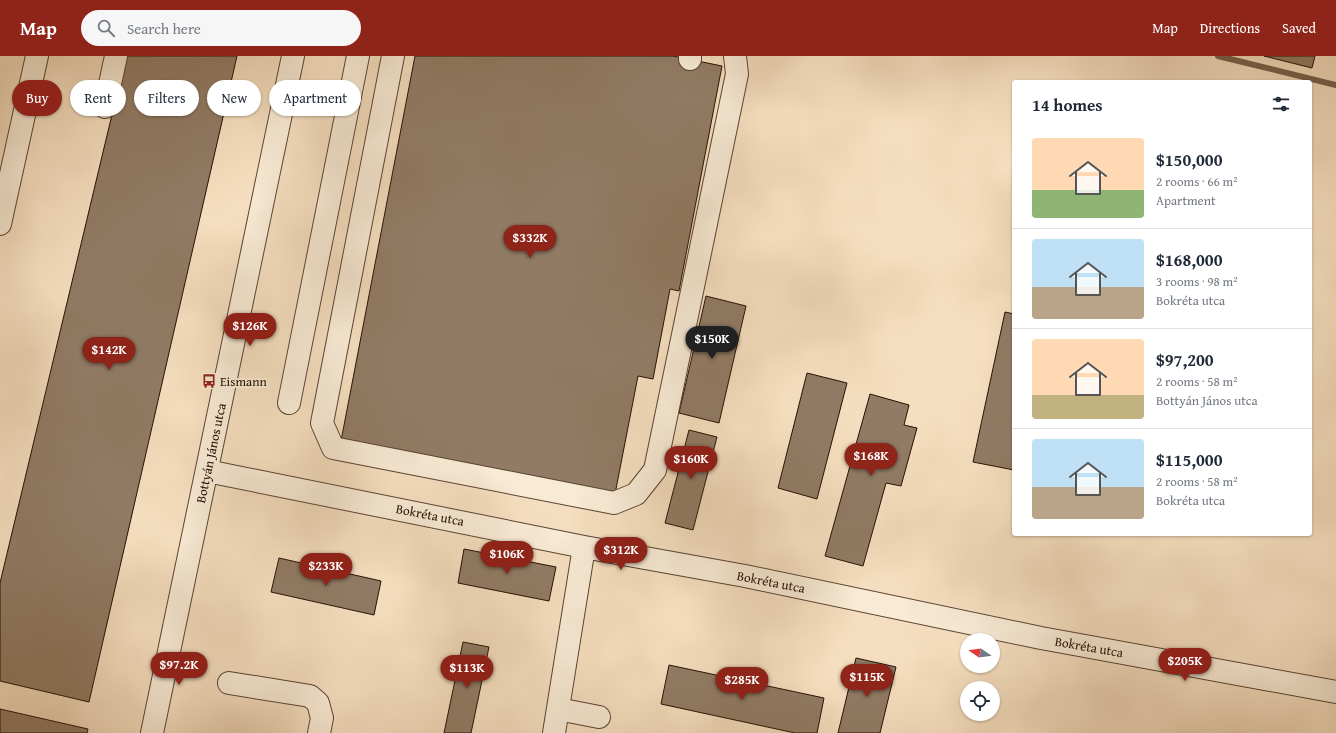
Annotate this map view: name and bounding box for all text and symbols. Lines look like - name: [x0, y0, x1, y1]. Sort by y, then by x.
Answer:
- search box: [81, 10, 361, 46]
- text: Map: [20, 14, 57, 42]
- icon: search: [95, 17, 117, 39]
- text: Search here: [127, 18, 201, 39]
- text: Map: [1152, 18, 1178, 38]
- text: Directions: [1200, 18, 1260, 38]
- text: Saved: [1282, 18, 1316, 38]
- chip: Buy: [12, 80, 62, 116]
- chip: Rent: [70, 80, 126, 116]
- chip: Filters: [134, 80, 199, 116]
- chip: New: [207, 80, 261, 116]
- chip: Apartment: [269, 80, 361, 116]
- text: 14 homes: [1032, 92, 1103, 117]
- icon: filters: [1270, 93, 1292, 115]
- text: $150,000: [1156, 147, 1222, 172]
- icon: home: [1064, 154, 1112, 202]
- text: 2 rooms · 66 m²: [1156, 172, 1238, 191]
- text: Apartment: [1156, 191, 1216, 210]
- pin: $332K: [502, 225, 558, 259]
- text: $332K: [512, 228, 548, 247]
- text: $168,000: [1156, 247, 1222, 272]
- icon: home: [1064, 255, 1112, 303]
- text: 3 rooms · 98 m²: [1156, 272, 1238, 291]
- text: Bokréta utca: [1156, 291, 1225, 310]
- pin: $126K: [222, 313, 278, 347]
- text: $126K: [232, 316, 268, 335]
- pin: $150K: [684, 326, 740, 360]
- text: $150K: [694, 329, 730, 348]
- pin: $142K: [81, 337, 137, 371]
- text: $142K: [91, 340, 127, 359]
- text: $97,200: [1156, 347, 1214, 372]
- icon: home: [1064, 355, 1112, 403]
- place label: Eismann: [220, 372, 267, 391]
- text: 2 rooms · 58 m²: [1156, 372, 1238, 391]
- bus stop icon: Eismann: [201, 373, 217, 389]
- text: Bottyán János utca: [1156, 391, 1258, 410]
- street label: Bottyán János utca: [191, 400, 231, 505]
- pin: $168K: [843, 443, 899, 477]
- pin: $160K: [663, 446, 719, 480]
- text: $168K: [853, 446, 889, 465]
- text: $115,000: [1156, 447, 1222, 472]
- text: $160K: [673, 449, 709, 468]
- icon: home: [1064, 455, 1112, 503]
- text: 2 rooms · 58 m²: [1156, 472, 1238, 491]
- text: Bokréta utca: [1156, 491, 1225, 510]
- street label: Bokréta utca: [394, 499, 467, 531]
- pin: $312K: [593, 537, 649, 571]
- text: $312K: [603, 540, 639, 559]
- pin: $106K: [479, 541, 535, 575]
- text: $106K: [489, 544, 525, 563]
- pin: $233K: [298, 553, 354, 587]
- text: $233K: [308, 556, 344, 575]
- street label: Bokréta utca: [735, 566, 808, 598]
- street label: Bokréta utca: [1053, 632, 1126, 663]
- north arrow: [960, 633, 1000, 673]
- map controls: [960, 633, 1000, 721]
- pin: $205K: [1157, 648, 1213, 682]
- text: $205K: [1167, 651, 1203, 670]
- pin: $97.2K: [146, 652, 212, 686]
- text: $97.2K: [160, 655, 198, 674]
- pin: $113K: [439, 655, 495, 689]
- text: $113K: [449, 658, 485, 677]
- pin: $115K: [839, 664, 895, 698]
- pin: $285K: [714, 667, 770, 701]
- text: $115K: [849, 667, 885, 686]
- text: $285K: [724, 670, 760, 689]
- button: locate: [960, 681, 1000, 721]

